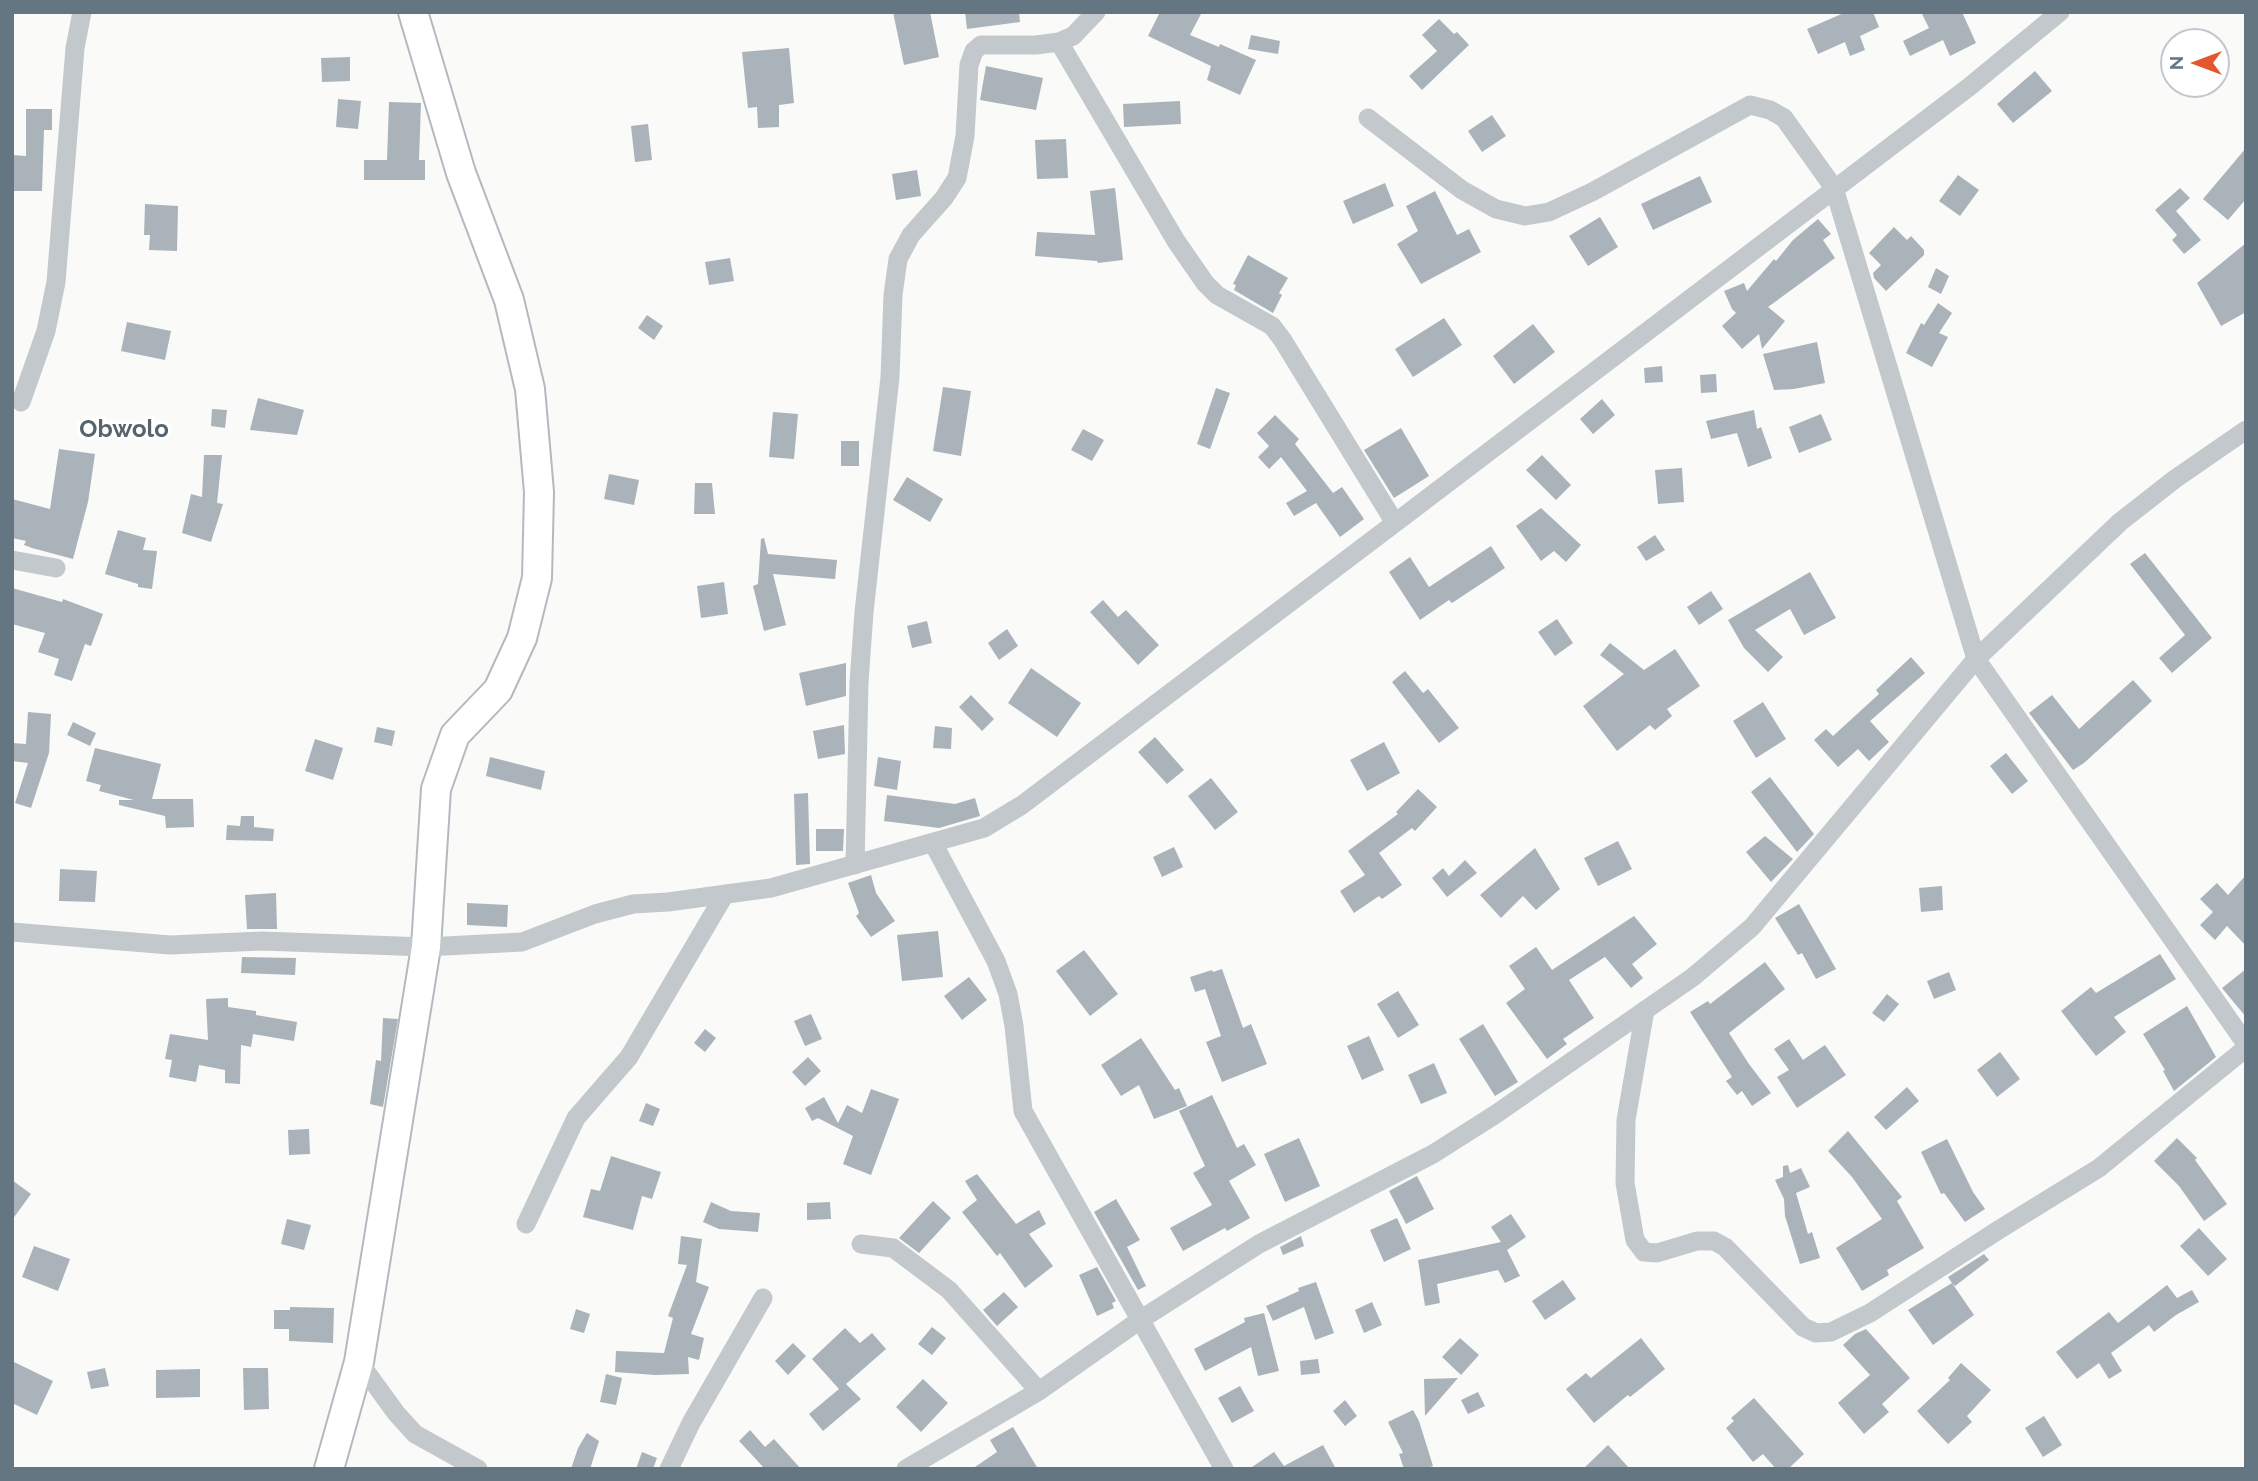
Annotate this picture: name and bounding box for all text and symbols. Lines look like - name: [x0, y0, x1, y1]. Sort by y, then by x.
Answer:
- north arrow: [2160, 28, 2230, 98]
- text: N: [2165, 56, 2187, 70]
- district label: Obwolo: [79, 416, 169, 444]

